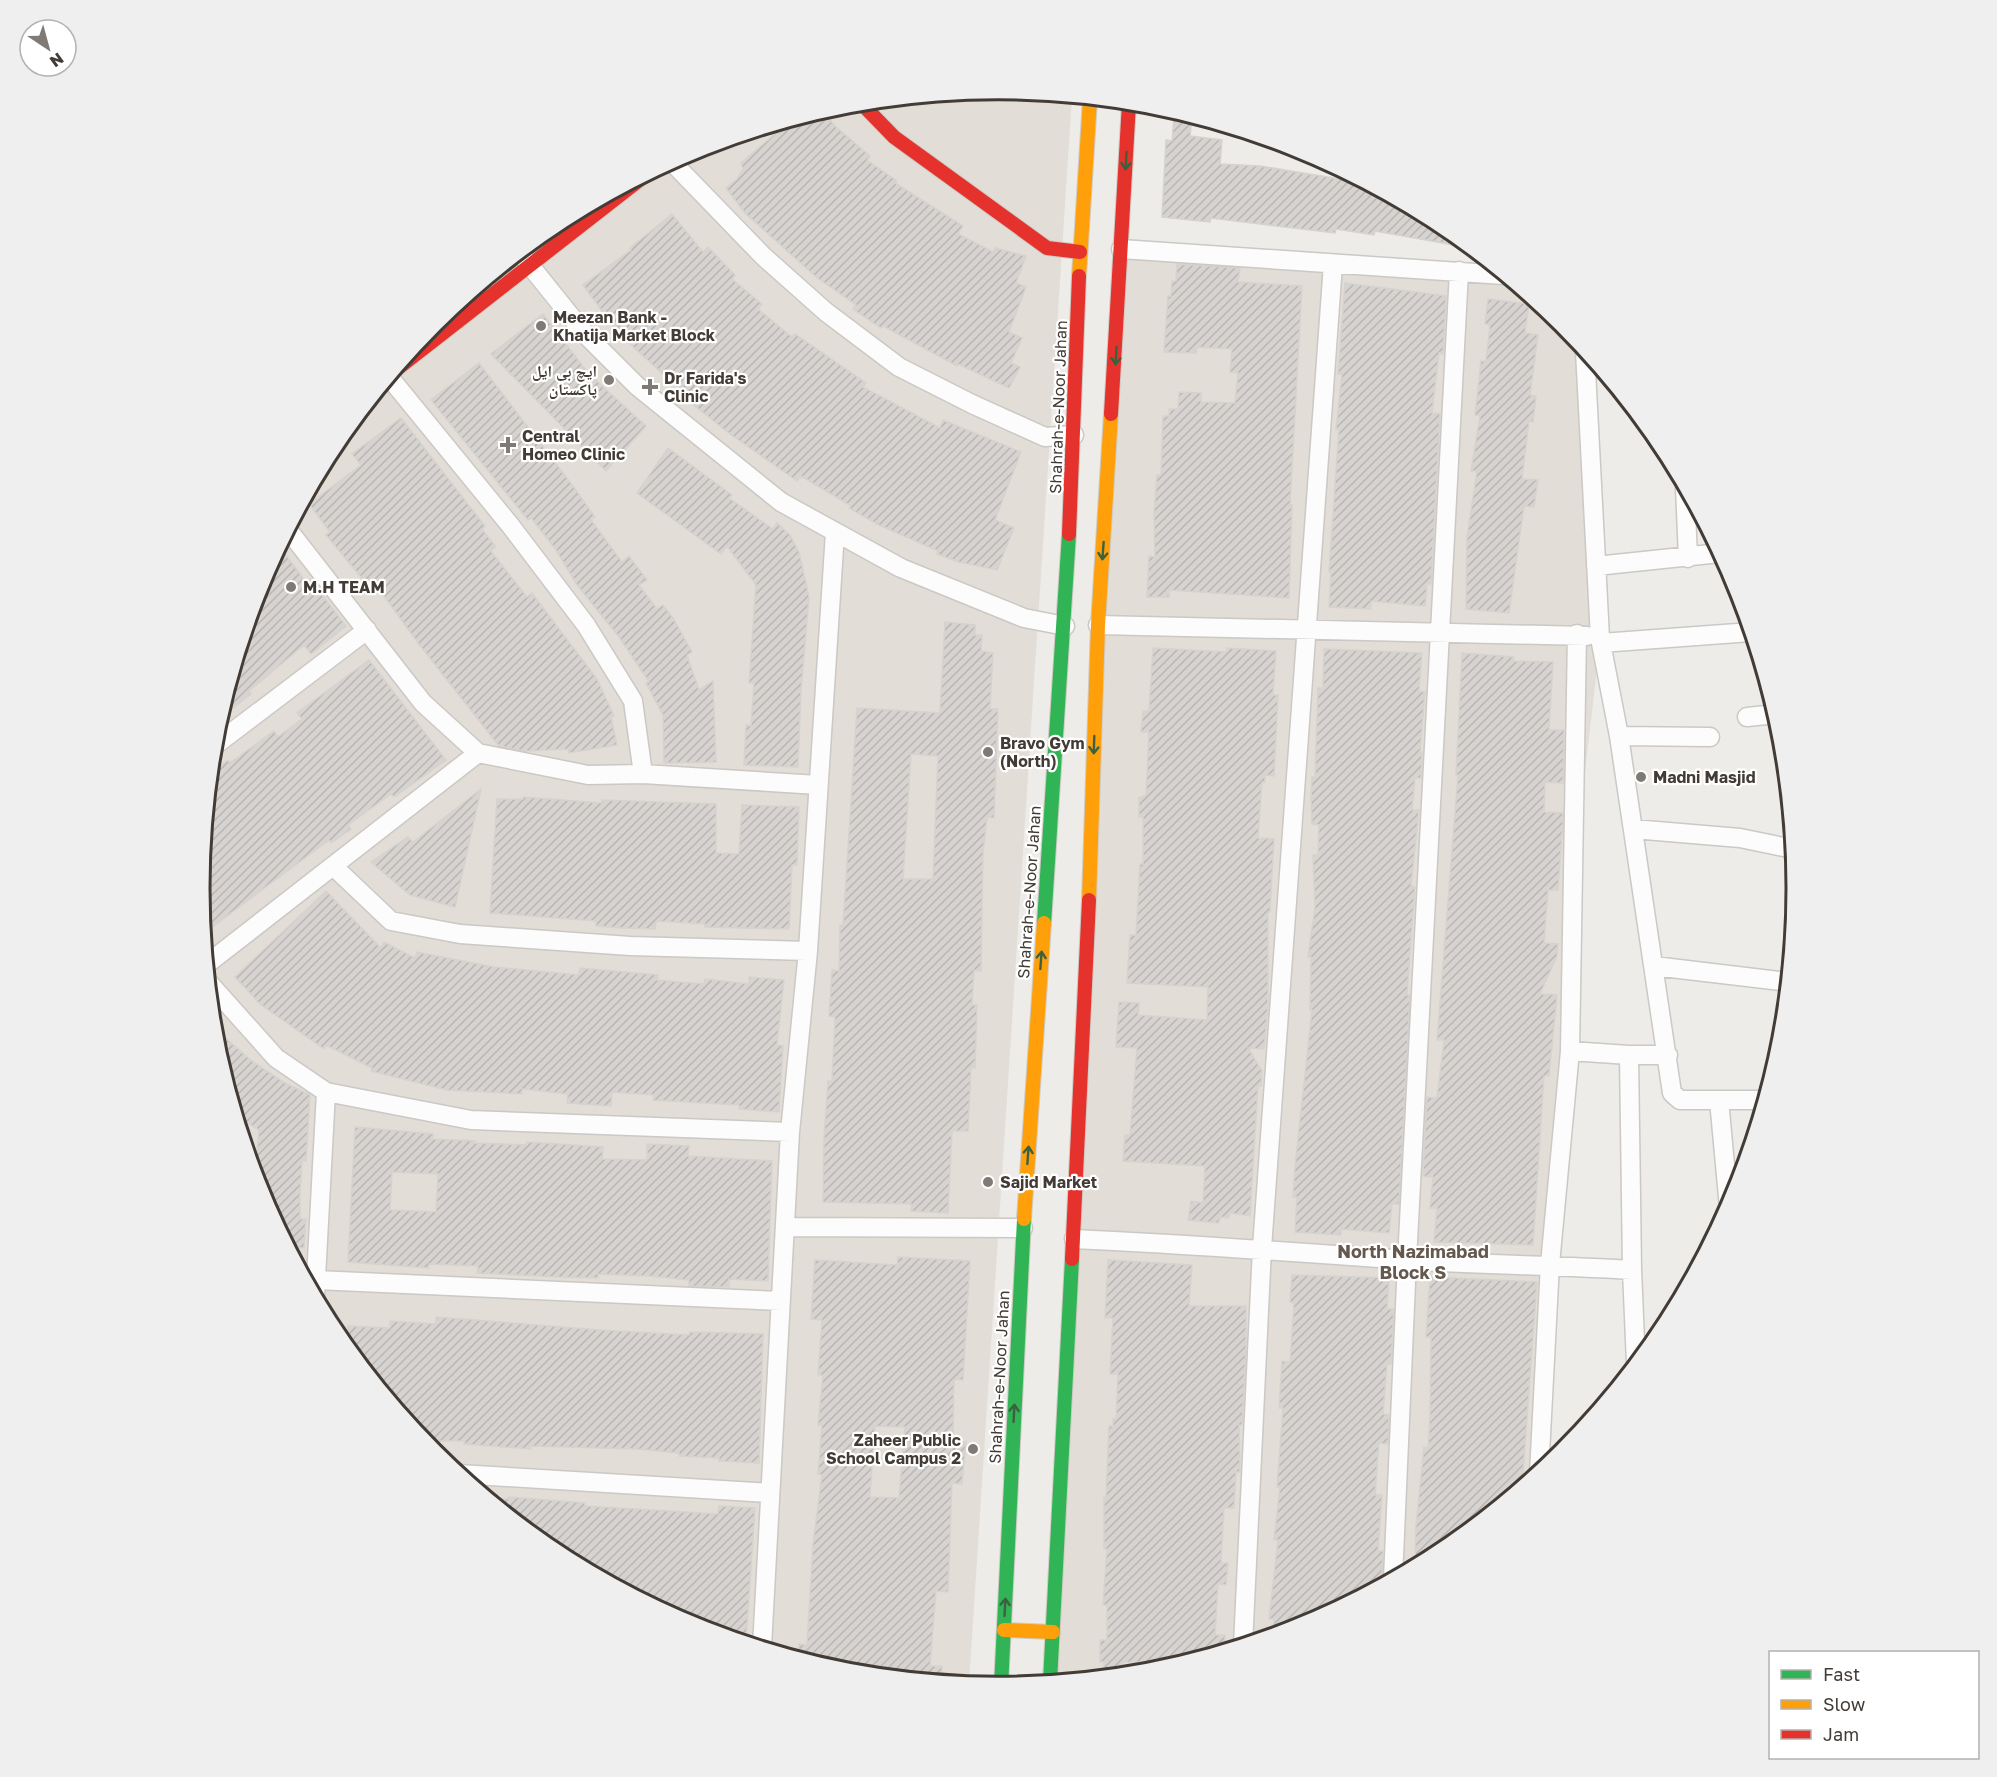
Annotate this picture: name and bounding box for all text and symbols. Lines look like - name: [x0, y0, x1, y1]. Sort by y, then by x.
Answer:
- north arrow: [18, 18, 78, 78]
- text: N: [46, 48, 68, 72]
- one-way arrow: [1120, 151, 1131, 171]
- place label: Meezan Bank - Khatija Market Block: [553, 307, 716, 345]
- marker: Meezan Bank - Khatija Market Block: [534, 319, 548, 333]
- street label: Shahrah-e-Noor Jahan: [1045, 320, 1071, 494]
- one-way arrow: [1110, 346, 1121, 365]
- place label: ایچ بی ایل پاکستان: [532, 361, 597, 399]
- place label: Dr Farida's Clinic: [664, 368, 747, 406]
- marker: ایچ بی ایل پاکستان: [602, 373, 616, 387]
- marker: Dr Farida's Clinic: [641, 378, 659, 396]
- place label: Central Homeo Clinic: [522, 426, 625, 464]
- marker: Central Homeo Clinic: [499, 436, 517, 454]
- one-way arrow: [1097, 540, 1108, 560]
- place label: M.H TEAM: [303, 577, 385, 597]
- marker: M.H TEAM: [284, 580, 298, 594]
- place label: Bravo Gym (North): [1000, 733, 1085, 771]
- one-way arrow: [1088, 735, 1100, 755]
- marker: Bravo Gym (North): [981, 745, 995, 759]
- place label: Madni Masjid: [1653, 767, 1756, 787]
- marker: Madni Masjid: [1634, 770, 1648, 784]
- street label: Shahrah-e-Noor Jahan: [1013, 805, 1045, 979]
- one-way arrow: [1036, 951, 1047, 971]
- one-way arrow: [1022, 1145, 1033, 1165]
- place label: Sajid Market: [1000, 1172, 1097, 1192]
- marker: Sajid Market: [981, 1175, 995, 1189]
- district label: North Nazimabad Block S: [1337, 1240, 1489, 1283]
- street label: Shahrah-e-Noor Jahan: [984, 1290, 1014, 1464]
- one-way arrow: [1009, 1403, 1020, 1423]
- place label: Zaheer Public School Campus 2: [826, 1430, 961, 1468]
- marker: Zaheer Public School Campus 2: [966, 1442, 980, 1456]
- one-way arrow: [1000, 1598, 1011, 1618]
- legend: [1769, 1651, 1979, 1759]
- text: Fast: [1823, 1663, 1860, 1685]
- text: Slow: [1823, 1693, 1866, 1715]
- text: Jam: [1823, 1723, 1859, 1745]

